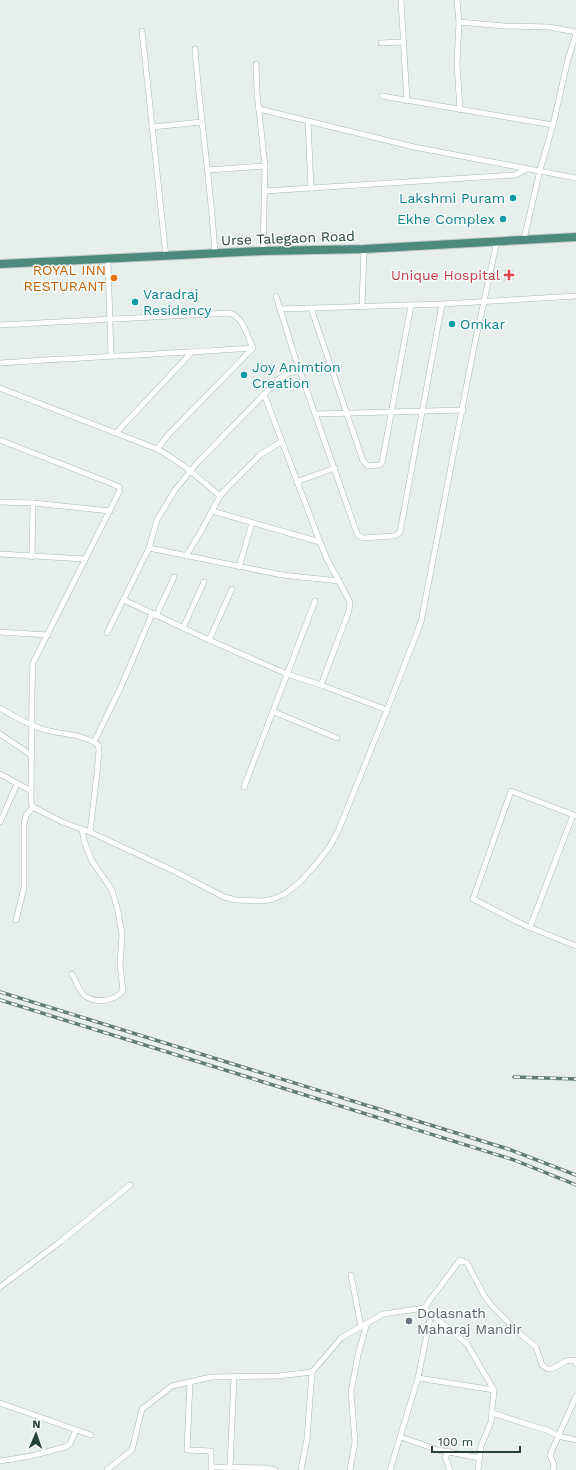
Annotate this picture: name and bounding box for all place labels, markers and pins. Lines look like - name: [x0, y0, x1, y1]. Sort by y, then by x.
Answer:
- place label: Lakshmi Puram: [399, 190, 505, 206]
- marker: Lakshmi Puram: [508, 193, 518, 203]
- place label: Ekhe Complex: [397, 211, 495, 227]
- marker: Ekhe Complex: [498, 214, 508, 224]
- place label: ROYAL INN RESTURANT: [24, 262, 107, 294]
- place label: Unique Hospital: [391, 267, 501, 283]
- marker: Unique Hospital: [503, 269, 515, 281]
- marker: ROYAL INN RESTURANT: [109, 273, 119, 283]
- place label: Varadraj Residency: [143, 286, 212, 318]
- marker: Varadraj Residency: [130, 297, 140, 307]
- place label: Omkar: [460, 316, 505, 332]
- marker: Omkar: [447, 319, 457, 329]
- place label: Joy Animtion Creation: [252, 359, 341, 391]
- marker: Joy Animtion Creation: [239, 370, 249, 380]
- place label: Dolasnath Maharaj Mandir: [417, 1305, 522, 1337]
- marker: Dolasnath Maharaj Mandir: [404, 1316, 414, 1326]

